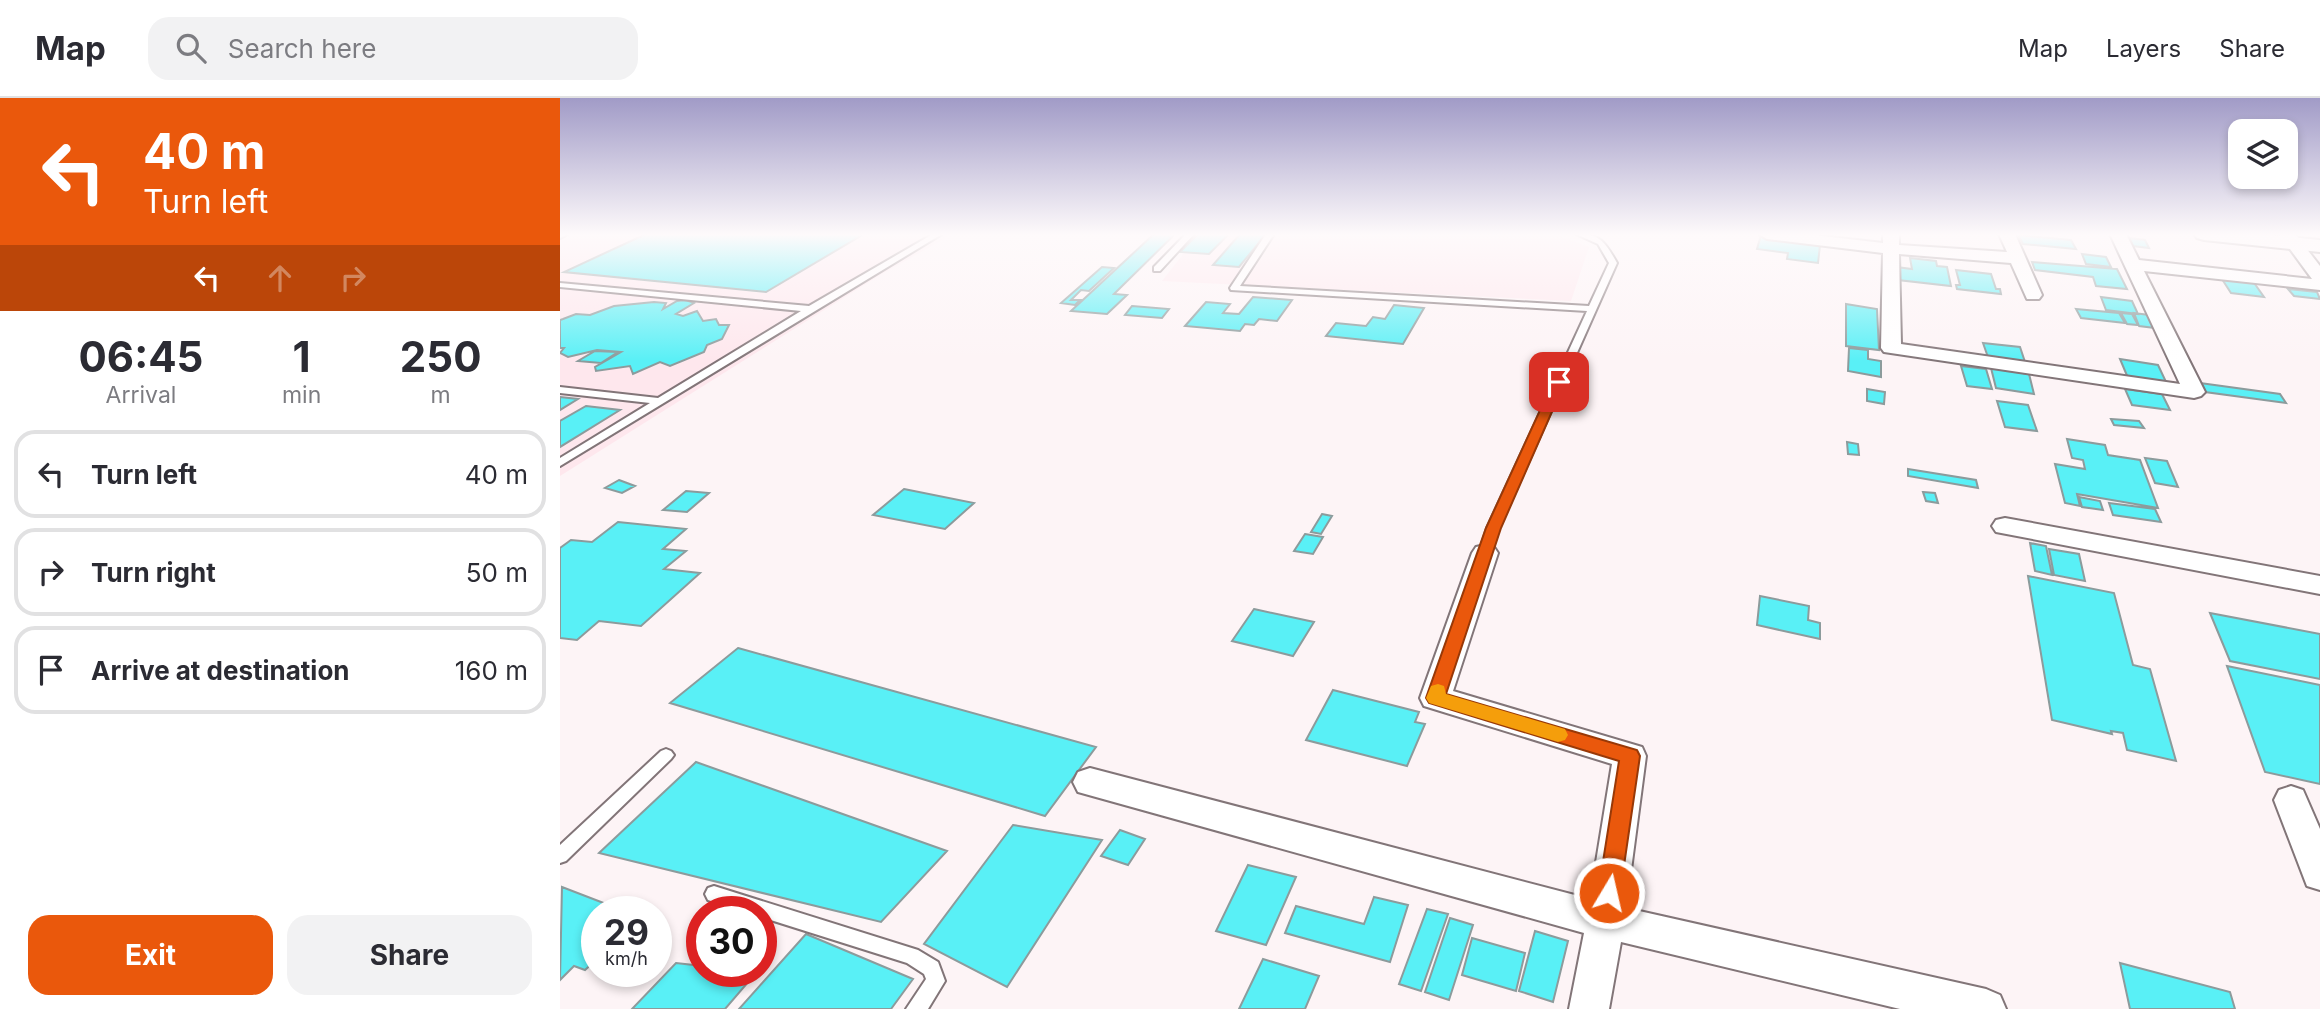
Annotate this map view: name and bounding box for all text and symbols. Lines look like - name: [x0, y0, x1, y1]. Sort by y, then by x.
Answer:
- search box: [148, 17, 638, 80]
- text: Map: [35, 28, 106, 68]
- icon: search: [172, 29, 210, 67]
- text: Search here: [228, 33, 376, 64]
- text: Map: [2018, 34, 2068, 63]
- text: Layers: [2106, 34, 2181, 63]
- text: Share: [2219, 34, 2285, 63]
- map controls: [2228, 119, 2298, 189]
- button: layers: [2228, 119, 2298, 189]
- text: 40 m: [143, 122, 266, 181]
- icon: left: [28, 126, 119, 217]
- text: Turn left: [143, 182, 268, 221]
- icon: left: [188, 259, 226, 297]
- icon: ahead: [261, 259, 299, 297]
- icon: right: [334, 259, 372, 297]
- text: 06:45: [79, 331, 203, 382]
- text: 1: [293, 331, 311, 382]
- text: 250: [400, 331, 481, 382]
- pin: [1529, 352, 1589, 412]
- icon: arrive: [1540, 363, 1578, 401]
- text: Arrival: [106, 381, 176, 409]
- text: min: [282, 381, 321, 409]
- text: m: [431, 381, 451, 409]
- icon: left: [32, 455, 70, 493]
- text: Turn left: [91, 459, 197, 490]
- text: 40 m: [465, 459, 528, 490]
- icon: right: [32, 553, 70, 591]
- text: Turn right: [91, 557, 216, 588]
- text: 50 m: [466, 557, 528, 588]
- icon: arrive: [32, 651, 70, 689]
- text: Arrive at destination: [91, 655, 350, 686]
- text: 160 m: [455, 655, 528, 686]
- position arrow: [1572, 856, 1646, 930]
- speed limit sign: 30: [686, 896, 777, 987]
- text: 29: [604, 911, 649, 953]
- button: Exit: [28, 915, 273, 995]
- button: Share: [287, 915, 532, 995]
- text: km/h: [605, 948, 648, 969]

